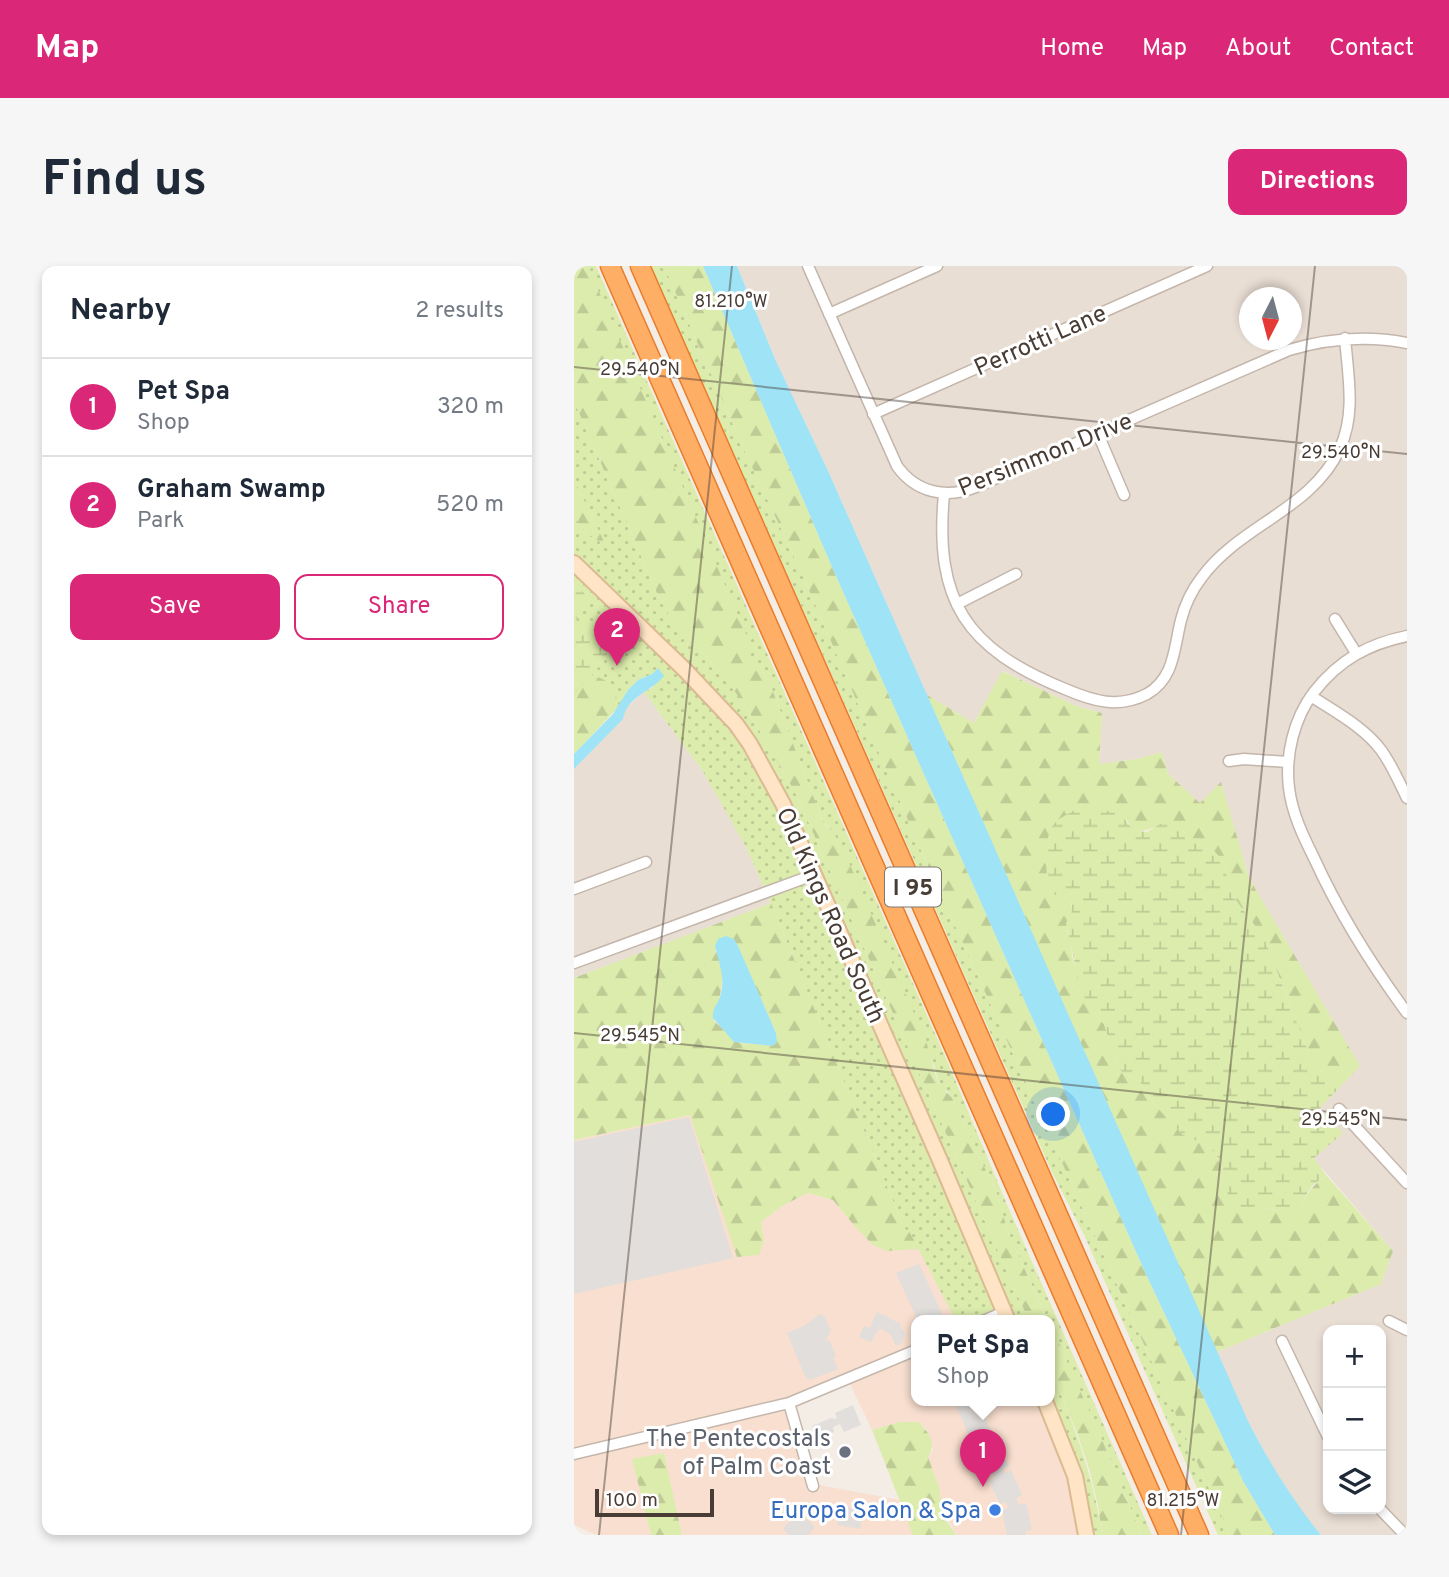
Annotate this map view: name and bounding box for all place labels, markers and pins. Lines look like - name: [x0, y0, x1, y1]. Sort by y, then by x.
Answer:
- pin: 2: [594, 608, 640, 666]
- place label: The Pentecostals of Palm Coast: [646, 1425, 831, 1483]
- pin: 1: [960, 1429, 1006, 1487]
- marker: The Pentecostals of Palm Coast: [837, 1444, 853, 1460]
- place label: Europa Salon & Spa: [770, 1497, 981, 1527]
- marker: Europa Salon & Spa: [987, 1502, 1003, 1518]

